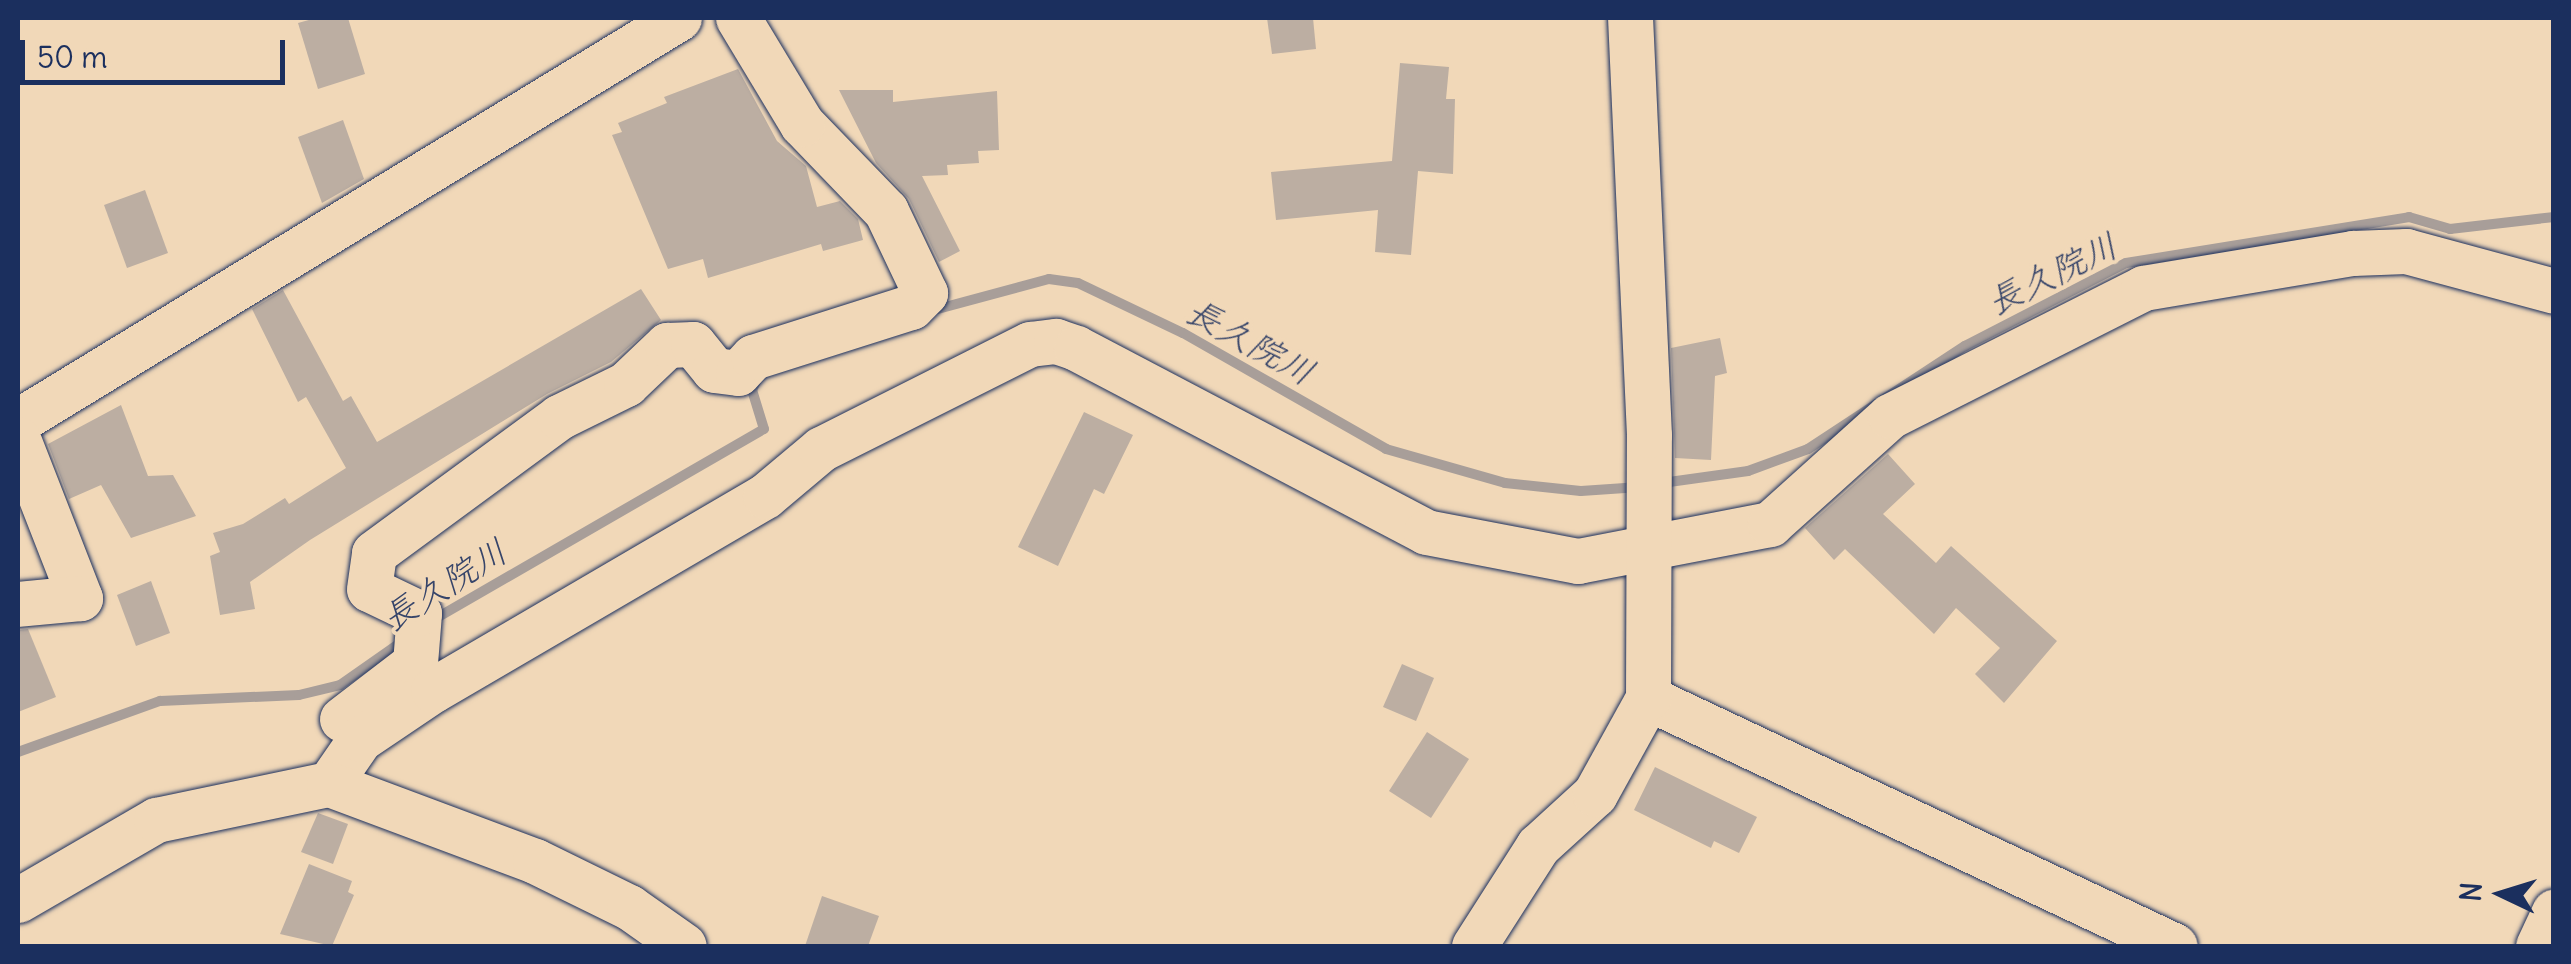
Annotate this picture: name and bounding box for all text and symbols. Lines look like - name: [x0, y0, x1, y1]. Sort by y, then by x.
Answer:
- scale bar: [25, 20, 290, 82]
- text: 50 m: [37, 38, 107, 76]
- water label: 長久院川: [1980, 223, 2124, 323]
- water label: 長久院川: [1180, 289, 1322, 393]
- water label: 長久院川: [374, 529, 514, 639]
- north arrow: [2451, 844, 2551, 944]
- text: N: [2452, 881, 2490, 903]

